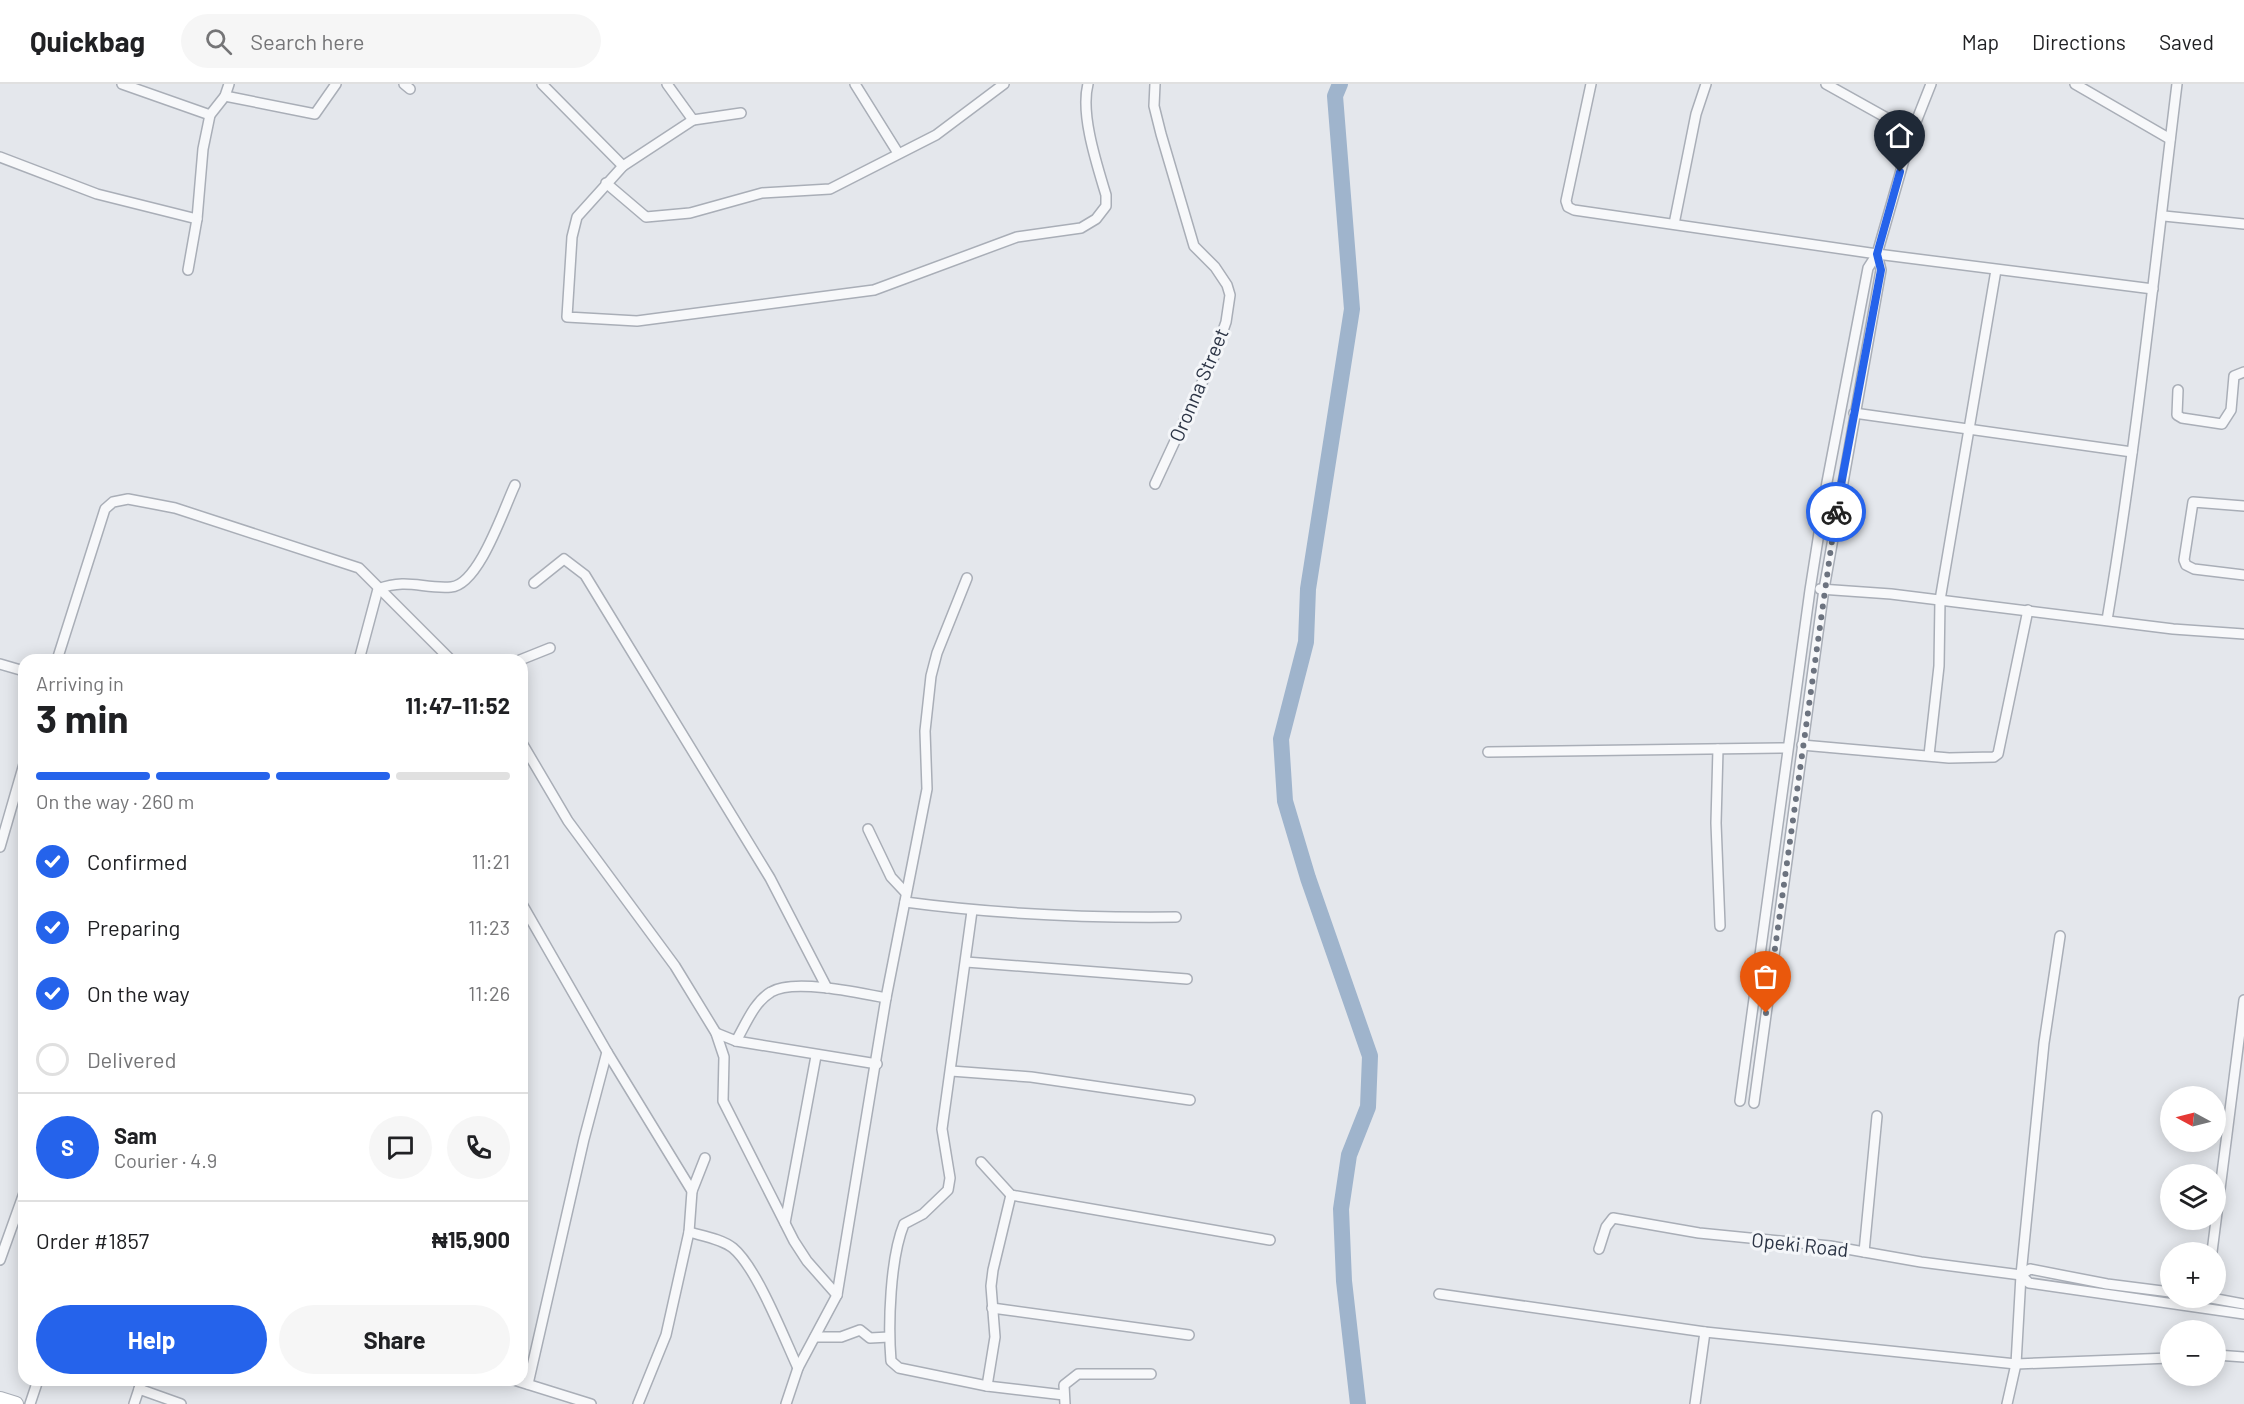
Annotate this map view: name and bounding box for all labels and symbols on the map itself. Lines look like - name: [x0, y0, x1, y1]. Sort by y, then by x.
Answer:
- pin: [1874, 110, 1925, 172]
- street label: Oronna Street: [1163, 324, 1233, 445]
- courier: [1806, 482, 1866, 542]
- pin: [1740, 951, 1791, 1013]
- north arrow: [2160, 1086, 2226, 1152]
- street label: Opeki Road: [1750, 1227, 1850, 1261]

